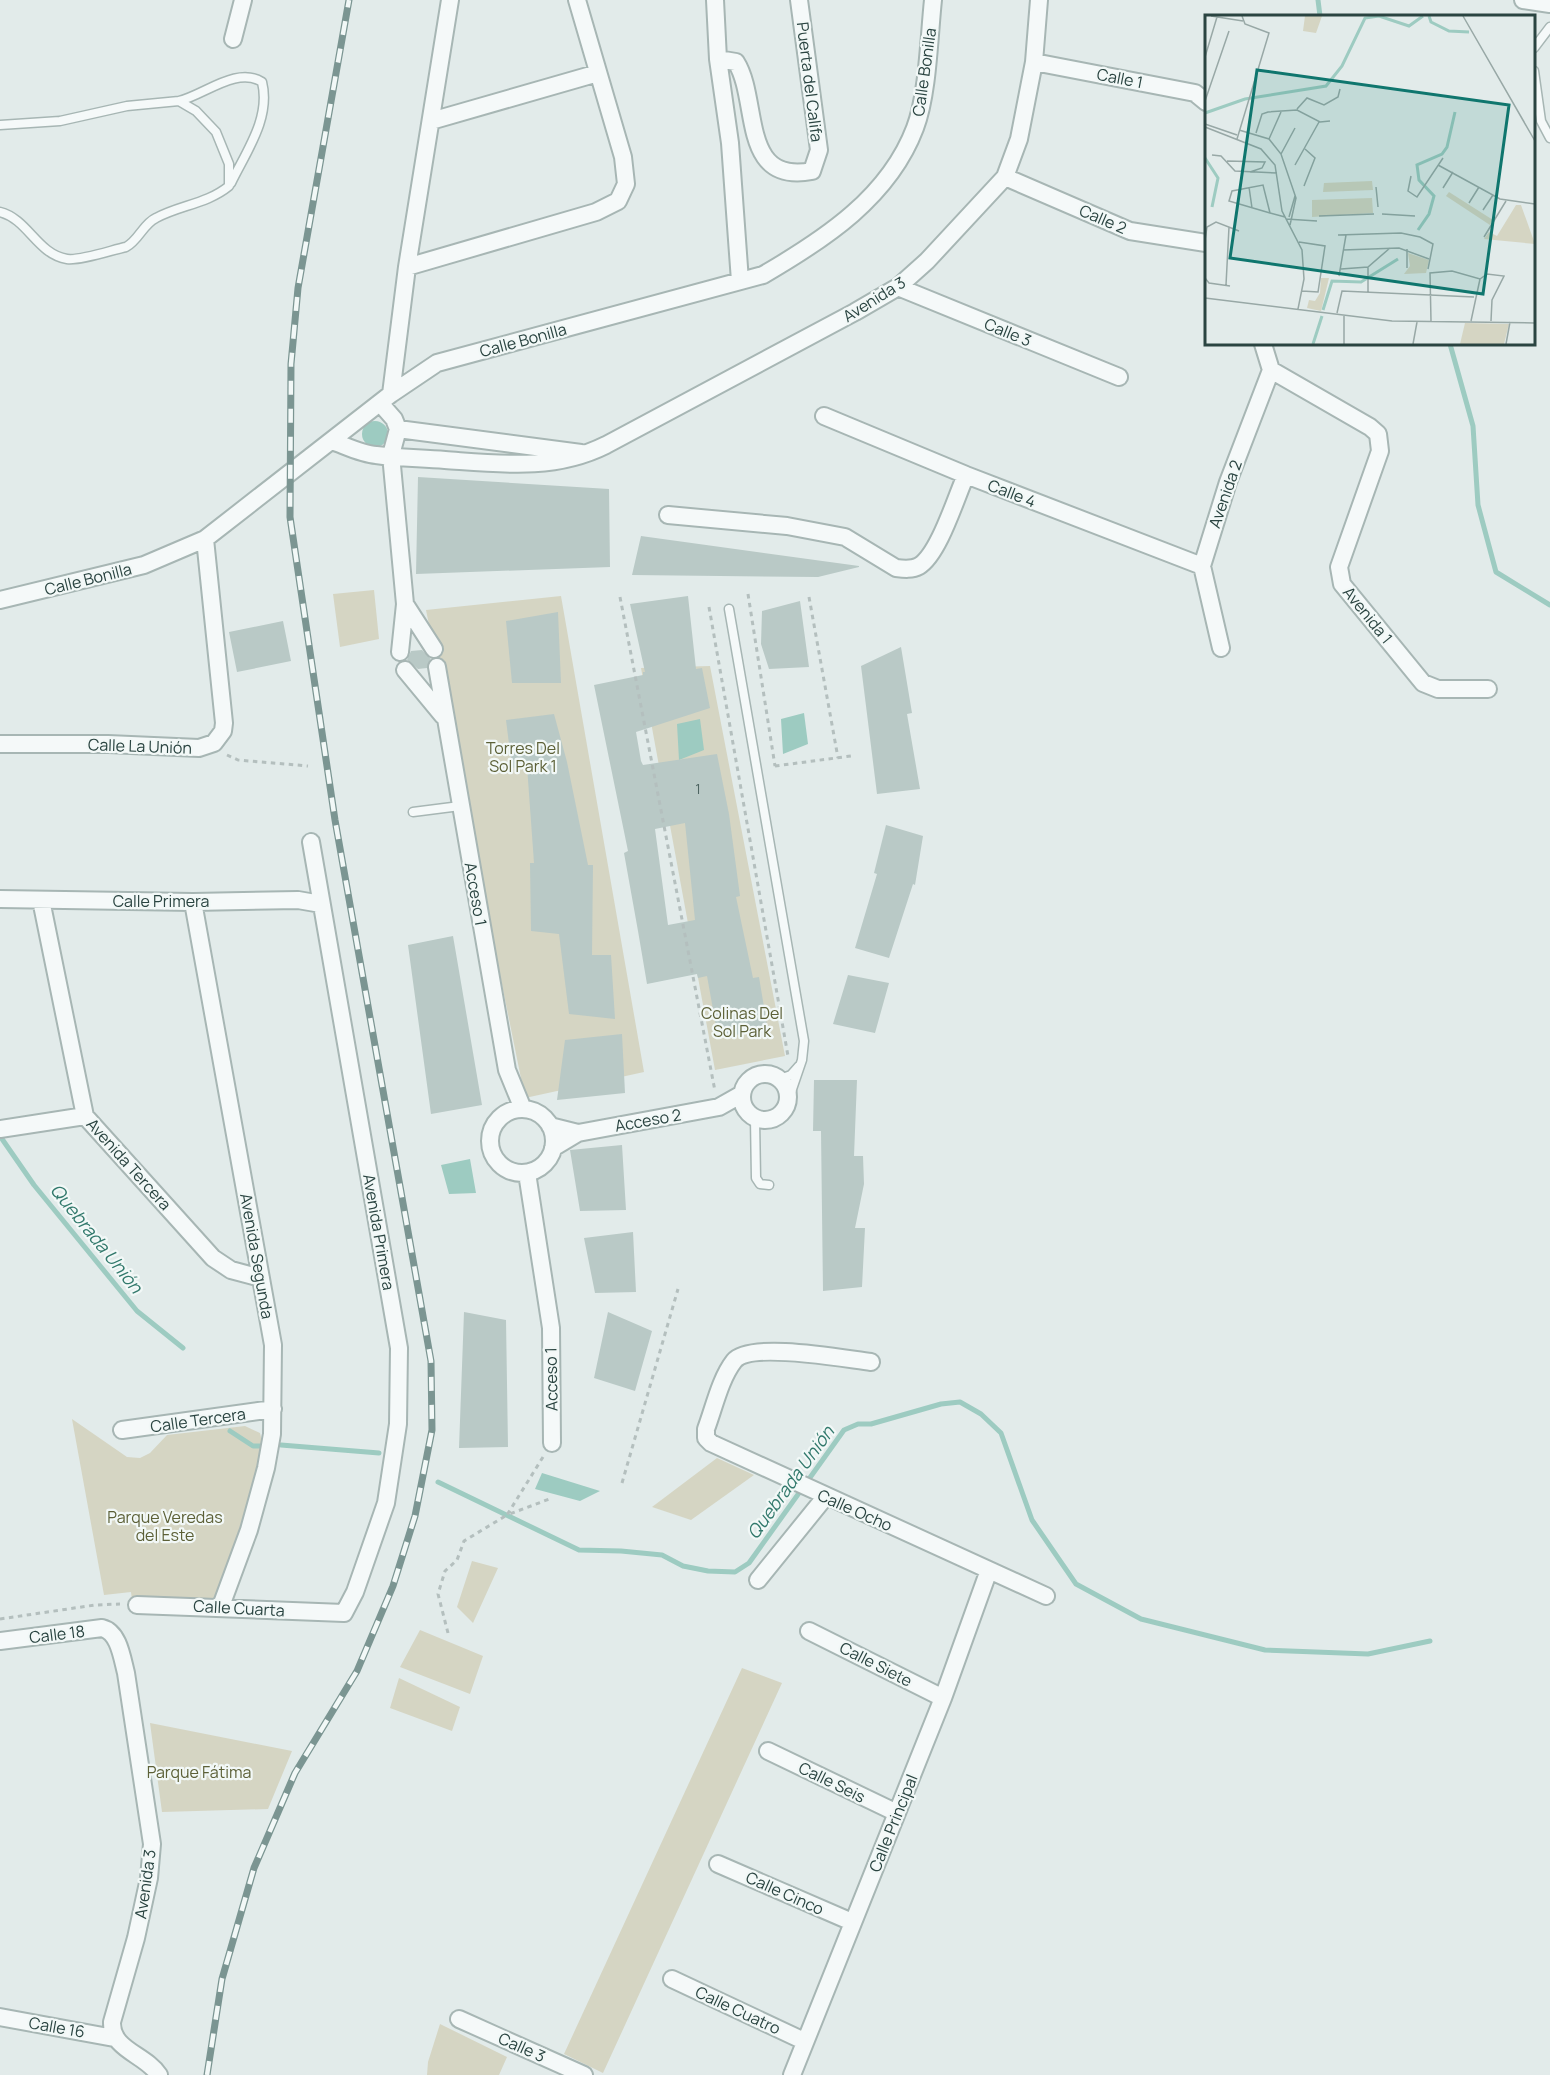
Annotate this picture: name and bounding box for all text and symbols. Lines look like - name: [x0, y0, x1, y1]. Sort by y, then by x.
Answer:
- inset map: [1205, 15, 1535, 345]
- street label: Puerta del Califa: [792, 21, 828, 143]
- street label: Calle Bonilla: [907, 26, 941, 118]
- street label: Calle 1: [1095, 63, 1145, 93]
- street label: Calle 2: [1076, 199, 1130, 239]
- street label: Avenida 3: [838, 271, 910, 327]
- street label: Calle 3: [981, 313, 1035, 351]
- street label: Calle Bonilla: [477, 318, 569, 362]
- street label: Avenida 2: [1203, 457, 1247, 531]
- street label: Calle 4: [985, 474, 1039, 512]
- street label: Calle Bonilla: [42, 558, 134, 600]
- street label: Avenida 1: [1338, 582, 1398, 648]
- street label: Calle La Unión: [88, 733, 192, 759]
- park label: Torres Del Sol Park 1: [486, 737, 560, 777]
- house number: 1: [695, 779, 701, 798]
- street label: Acceso 1: [460, 861, 492, 927]
- street label: Calle Primera: [113, 890, 209, 912]
- park label: Colinas Del Sol Park: [701, 1002, 783, 1042]
- street label: Acceso 2: [613, 1103, 683, 1137]
- street label: Avenida Tercera: [82, 1113, 176, 1215]
- street label: Avenida Primera: [358, 1172, 400, 1292]
- water label: Quebrada Unión: [45, 1178, 149, 1299]
- street label: Avenida Segunda: [235, 1191, 279, 1321]
- street label: Acceso 1: [539, 1347, 563, 1411]
- street label: Calle Tercera: [149, 1402, 247, 1438]
- water label: Quebrada Unión: [741, 1420, 840, 1543]
- street label: Calle Ocho: [814, 1484, 896, 1536]
- park label: Parque Veredas del Este: [107, 1506, 223, 1546]
- street label: Calle Cuarta: [193, 1595, 285, 1621]
- street label: Calle 18: [28, 1620, 86, 1648]
- street label: Calle Siete: [836, 1636, 916, 1692]
- street label: Calle Seis: [795, 1756, 869, 1808]
- park label: Parque Fátima: [147, 1761, 251, 1783]
- street label: Calle Principal: [863, 1771, 923, 1875]
- street label: Avenida 3: [129, 1848, 161, 1920]
- street label: Calle Cinco: [743, 1866, 827, 1920]
- street label: Calle Cuatro: [692, 1981, 784, 2039]
- street label: Calle 16: [27, 2011, 87, 2043]
- street label: Calle 3: [495, 2027, 549, 2067]

